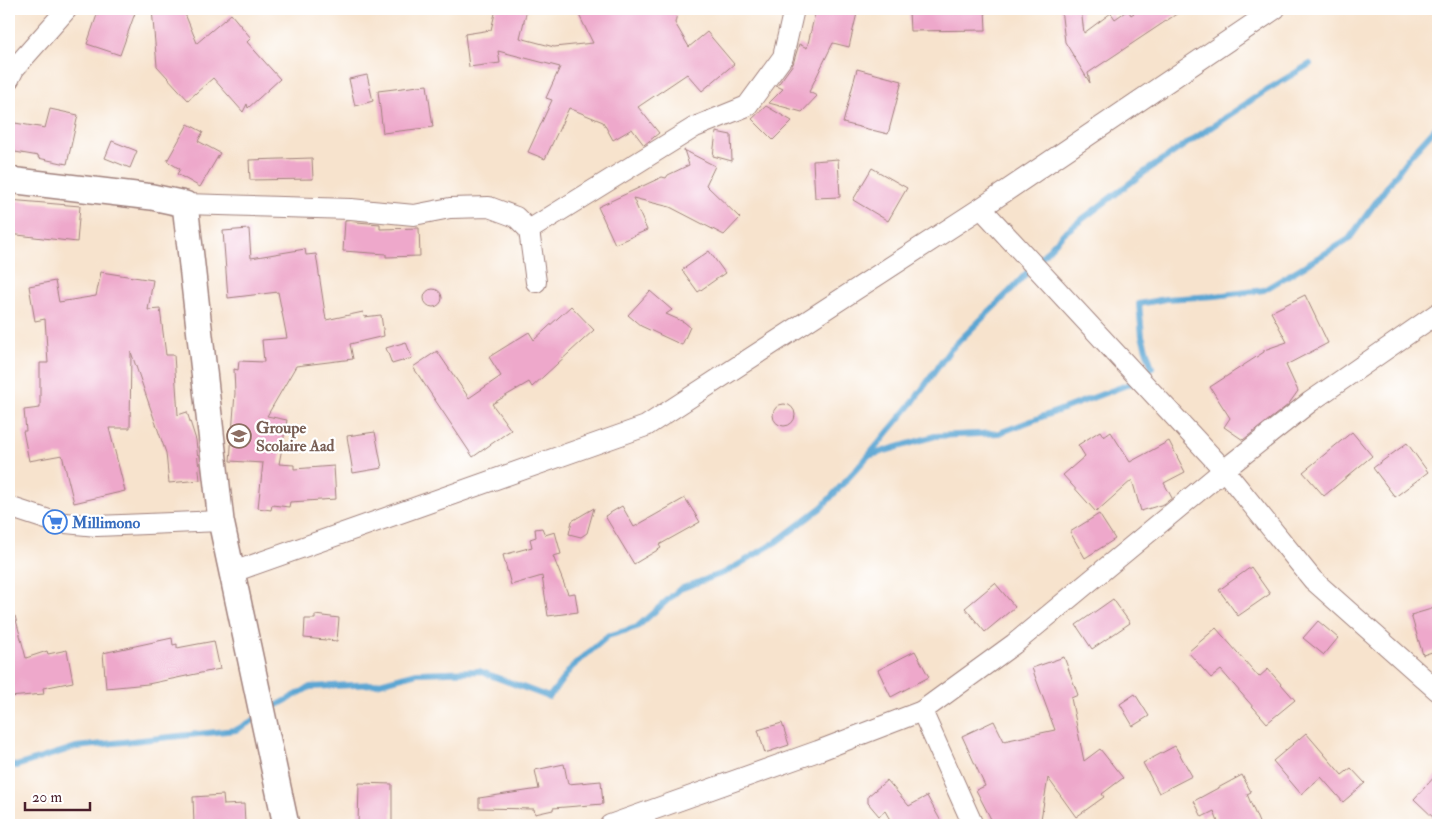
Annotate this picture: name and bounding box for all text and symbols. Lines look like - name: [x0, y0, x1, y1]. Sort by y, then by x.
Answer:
- place label: Groupe Scolaire Aad: [256, 418, 335, 456]
- school or university icon: Groupe Scolaire Aad: [226, 423, 252, 449]
- supermarket icon: Millimono: [42, 509, 68, 535]
- place label: Millimono: [71, 513, 140, 533]
- scale bar: [25, 779, 90, 811]
- text: 20 m: [32, 788, 62, 807]

